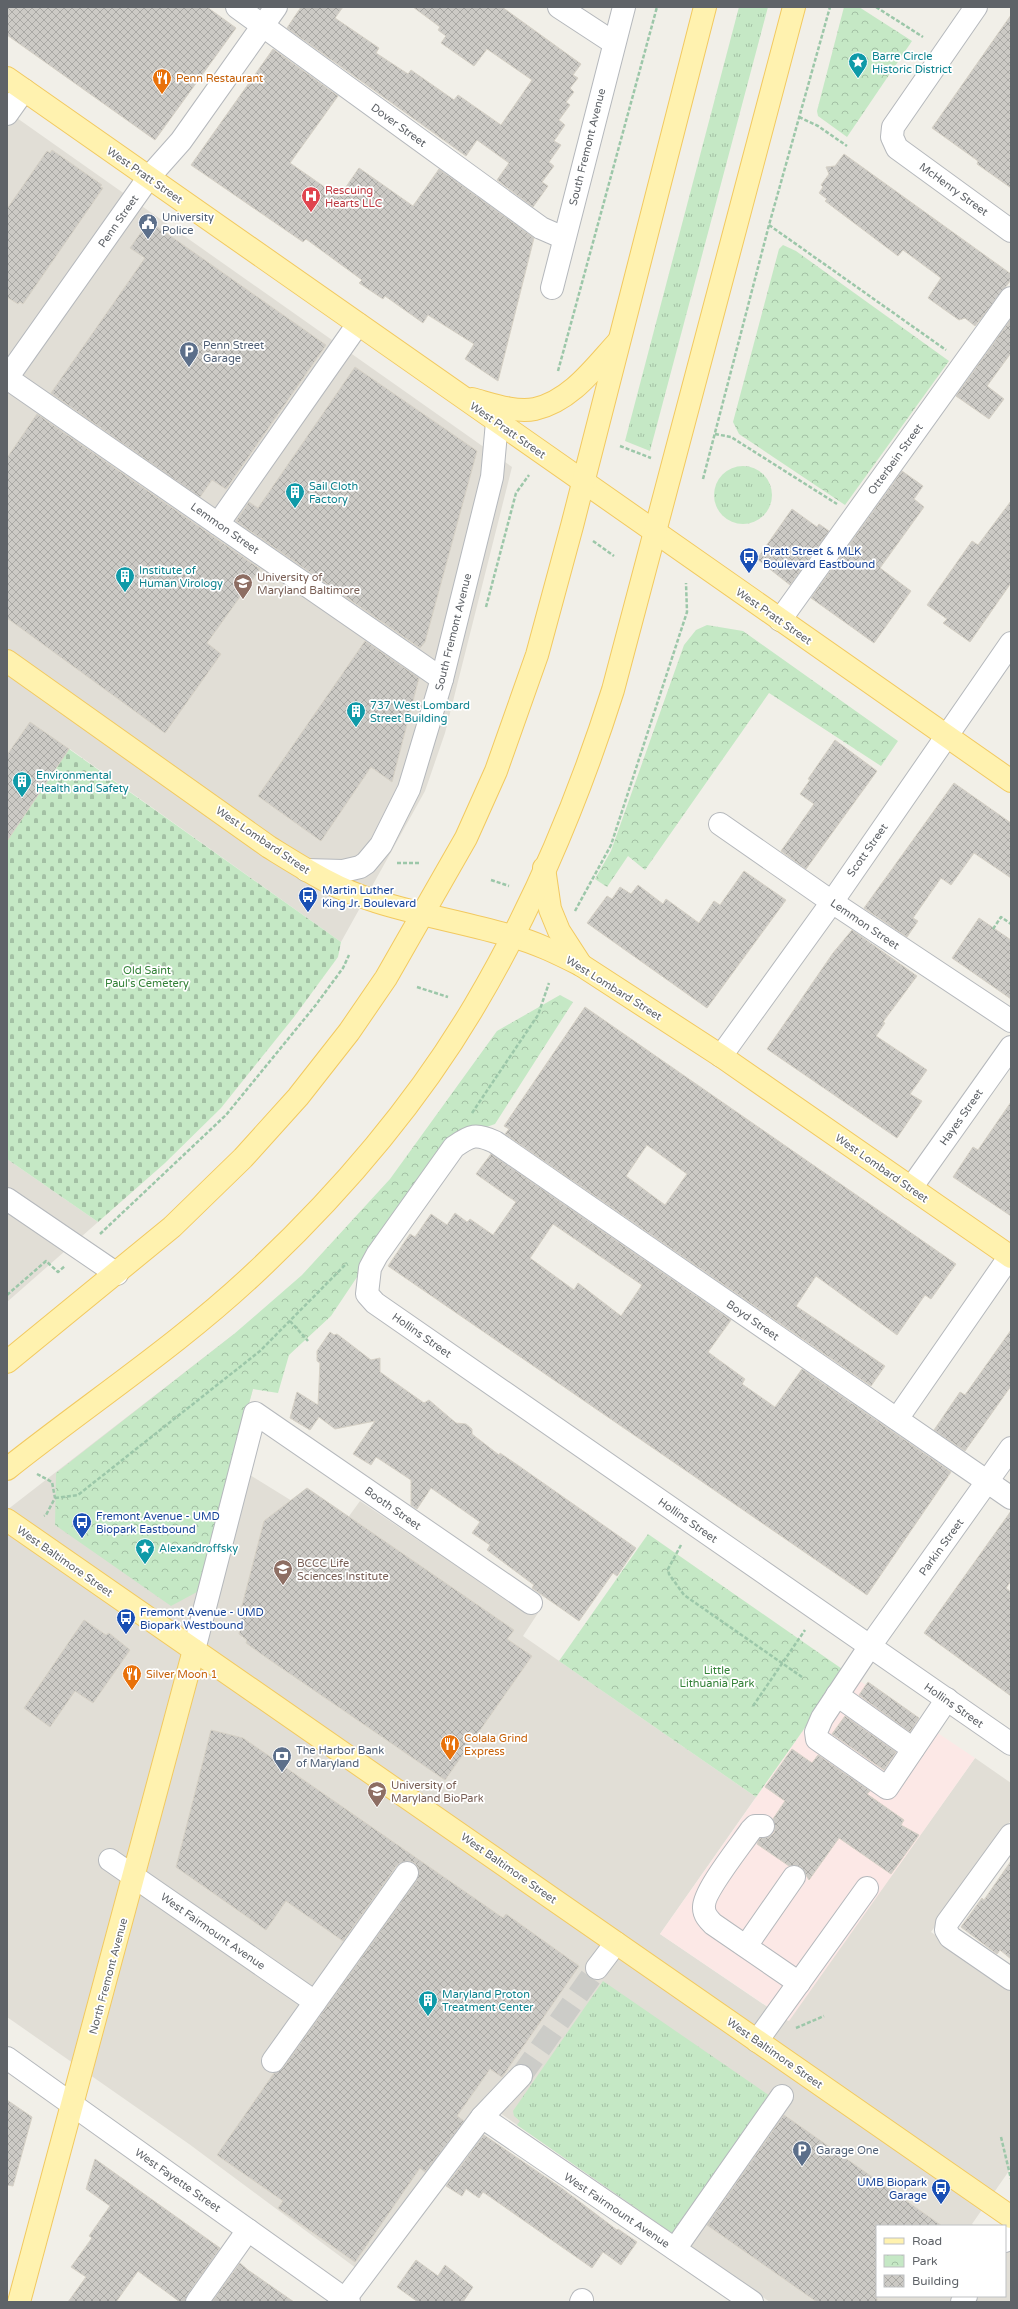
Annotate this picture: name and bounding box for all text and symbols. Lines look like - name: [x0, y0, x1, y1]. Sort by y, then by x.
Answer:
- place label: Barre Circle Historic District: [872, 50, 952, 76]
- place icon: Barre Circle Historic District: [847, 51, 869, 79]
- restaurant icon: Penn Restaurant: [151, 67, 173, 95]
- place label: Penn Restaurant: [176, 72, 263, 85]
- street label: South Fremont Avenue: [567, 87, 608, 207]
- street label: Dover Street: [369, 101, 429, 150]
- street label: West Pratt Street: [104, 144, 185, 206]
- street label: McHenry Street: [917, 160, 991, 219]
- place label: Rescuing Hearts LLC: [325, 184, 383, 210]
- hospital icon: Rescuing Hearts LLC: [300, 185, 322, 213]
- street label: Penn Street: [96, 193, 141, 250]
- place label: University Police: [162, 211, 214, 237]
- public building icon: University Police: [137, 212, 159, 240]
- place label: Penn Street Garage: [203, 339, 264, 365]
- parking icon: Penn Street Garage: [178, 340, 200, 368]
- street label: West Pratt Street: [467, 399, 548, 461]
- street label: Otterbein Street: [865, 421, 926, 497]
- place label: Sail Cloth Factory: [309, 480, 358, 506]
- building icon: Sail Cloth Factory: [284, 481, 306, 509]
- street label: Lemmon Street: [188, 500, 261, 557]
- place label: Pratt Street & MLK Boulevard Eastbound: [763, 545, 875, 571]
- bus stop icon: Pratt Street & MLK Boulevard Eastbound: [738, 546, 760, 574]
- place label: Institute of Human Virology: [139, 564, 223, 590]
- building icon: Institute of Human Virology: [114, 565, 136, 593]
- place label: University of Maryland Baltimore: [257, 571, 360, 597]
- school or university icon: University of Maryland Baltimore: [232, 572, 254, 600]
- street label: South Fremont Avenue: [433, 572, 474, 692]
- street label: West Pratt Street: [733, 585, 814, 647]
- place label: 737 West Lombard Street Building: [370, 699, 470, 725]
- building icon: 737 West Lombard Street Building: [345, 700, 367, 728]
- place label: Environmental Health and Safety: [36, 769, 129, 795]
- building icon: Environmental Health and Safety: [11, 770, 33, 798]
- street label: West Lombard Street: [213, 804, 312, 877]
- street label: Scott Street: [844, 821, 891, 879]
- place label: Martin Luther King Jr. Boulevard: [322, 884, 416, 910]
- bus stop icon: Martin Luther King Jr. Boulevard: [297, 885, 319, 913]
- street label: Lemmon Street: [828, 897, 902, 952]
- street label: West Lombard Street: [563, 954, 664, 1023]
- park label: Old Saint Paul's Cemetery: [105, 964, 189, 990]
- street label: Hayes Street: [937, 1087, 986, 1148]
- street label: West Lombard Street: [833, 1131, 931, 1205]
- street label: Boyd Street: [724, 1298, 782, 1343]
- street label: Hollins Street: [390, 1310, 454, 1361]
- street label: Booth Street: [362, 1484, 424, 1533]
- street label: Hollins Street: [656, 1495, 720, 1546]
- place label: Fremont Avenue - UMD Biopark Eastbound: [96, 1510, 220, 1536]
- bus stop icon: Fremont Avenue - UMD Biopark Eastbound: [71, 1511, 93, 1539]
- street label: Parkin Street: [916, 1516, 966, 1578]
- street label: West Baltimore Street: [14, 1523, 115, 1599]
- place icon: Alexandroffsky: [134, 1537, 156, 1565]
- place label: Alexandroffsky: [159, 1542, 238, 1555]
- place label: BCCC Life Sciences Institute: [297, 1557, 389, 1583]
- school or university icon: BCCC Life Sciences Institute: [272, 1558, 294, 1586]
- place label: Fremont Avenue - UMD Biopark Westbound: [140, 1606, 264, 1632]
- bus stop icon: Fremont Avenue - UMD Biopark Westbound: [115, 1607, 137, 1635]
- restaurant icon: Silver Moon 1: [121, 1663, 143, 1691]
- park label: Little Lithuania Park: [680, 1664, 754, 1690]
- place label: Silver Moon 1: [146, 1668, 218, 1681]
- street label: Hollins Street: [922, 1680, 986, 1731]
- place label: Colala Grind Express: [464, 1732, 528, 1758]
- restaurant icon: Colala Grind Express: [439, 1733, 461, 1761]
- place label: The Harbor Bank of Maryland: [296, 1744, 384, 1770]
- bank icon: The Harbor Bank of Maryland: [271, 1745, 293, 1773]
- place label: University of Maryland BioPark: [391, 1779, 484, 1805]
- school or university icon: University of Maryland BioPark: [366, 1780, 388, 1808]
- street label: West Baltimore Street: [458, 1830, 559, 1906]
- street label: West Fairmount Avenue: [158, 1890, 267, 1972]
- street label: North Fremont Avenue: [87, 1917, 130, 2036]
- place label: Maryland Proton Treatment Center: [442, 1988, 534, 2014]
- building icon: Maryland Proton Treatment Center: [417, 1989, 439, 2017]
- street label: West Baltimore Street: [724, 2015, 825, 2091]
- parking icon: Garage One: [791, 2139, 813, 2167]
- place label: Garage One: [816, 2144, 879, 2157]
- street label: West Fayette Street: [132, 2146, 223, 2215]
- street label: West Fairmount Avenue: [561, 2170, 672, 2251]
- place label: UMB Biopark Garage: [857, 2176, 927, 2202]
- bus stop icon: UMB Biopark Garage: [930, 2177, 952, 2205]
- legend: [876, 2225, 1006, 2297]
- text: Road: [912, 2234, 942, 2248]
- text: Park: [912, 2254, 938, 2268]
- text: Building: [912, 2274, 959, 2288]

